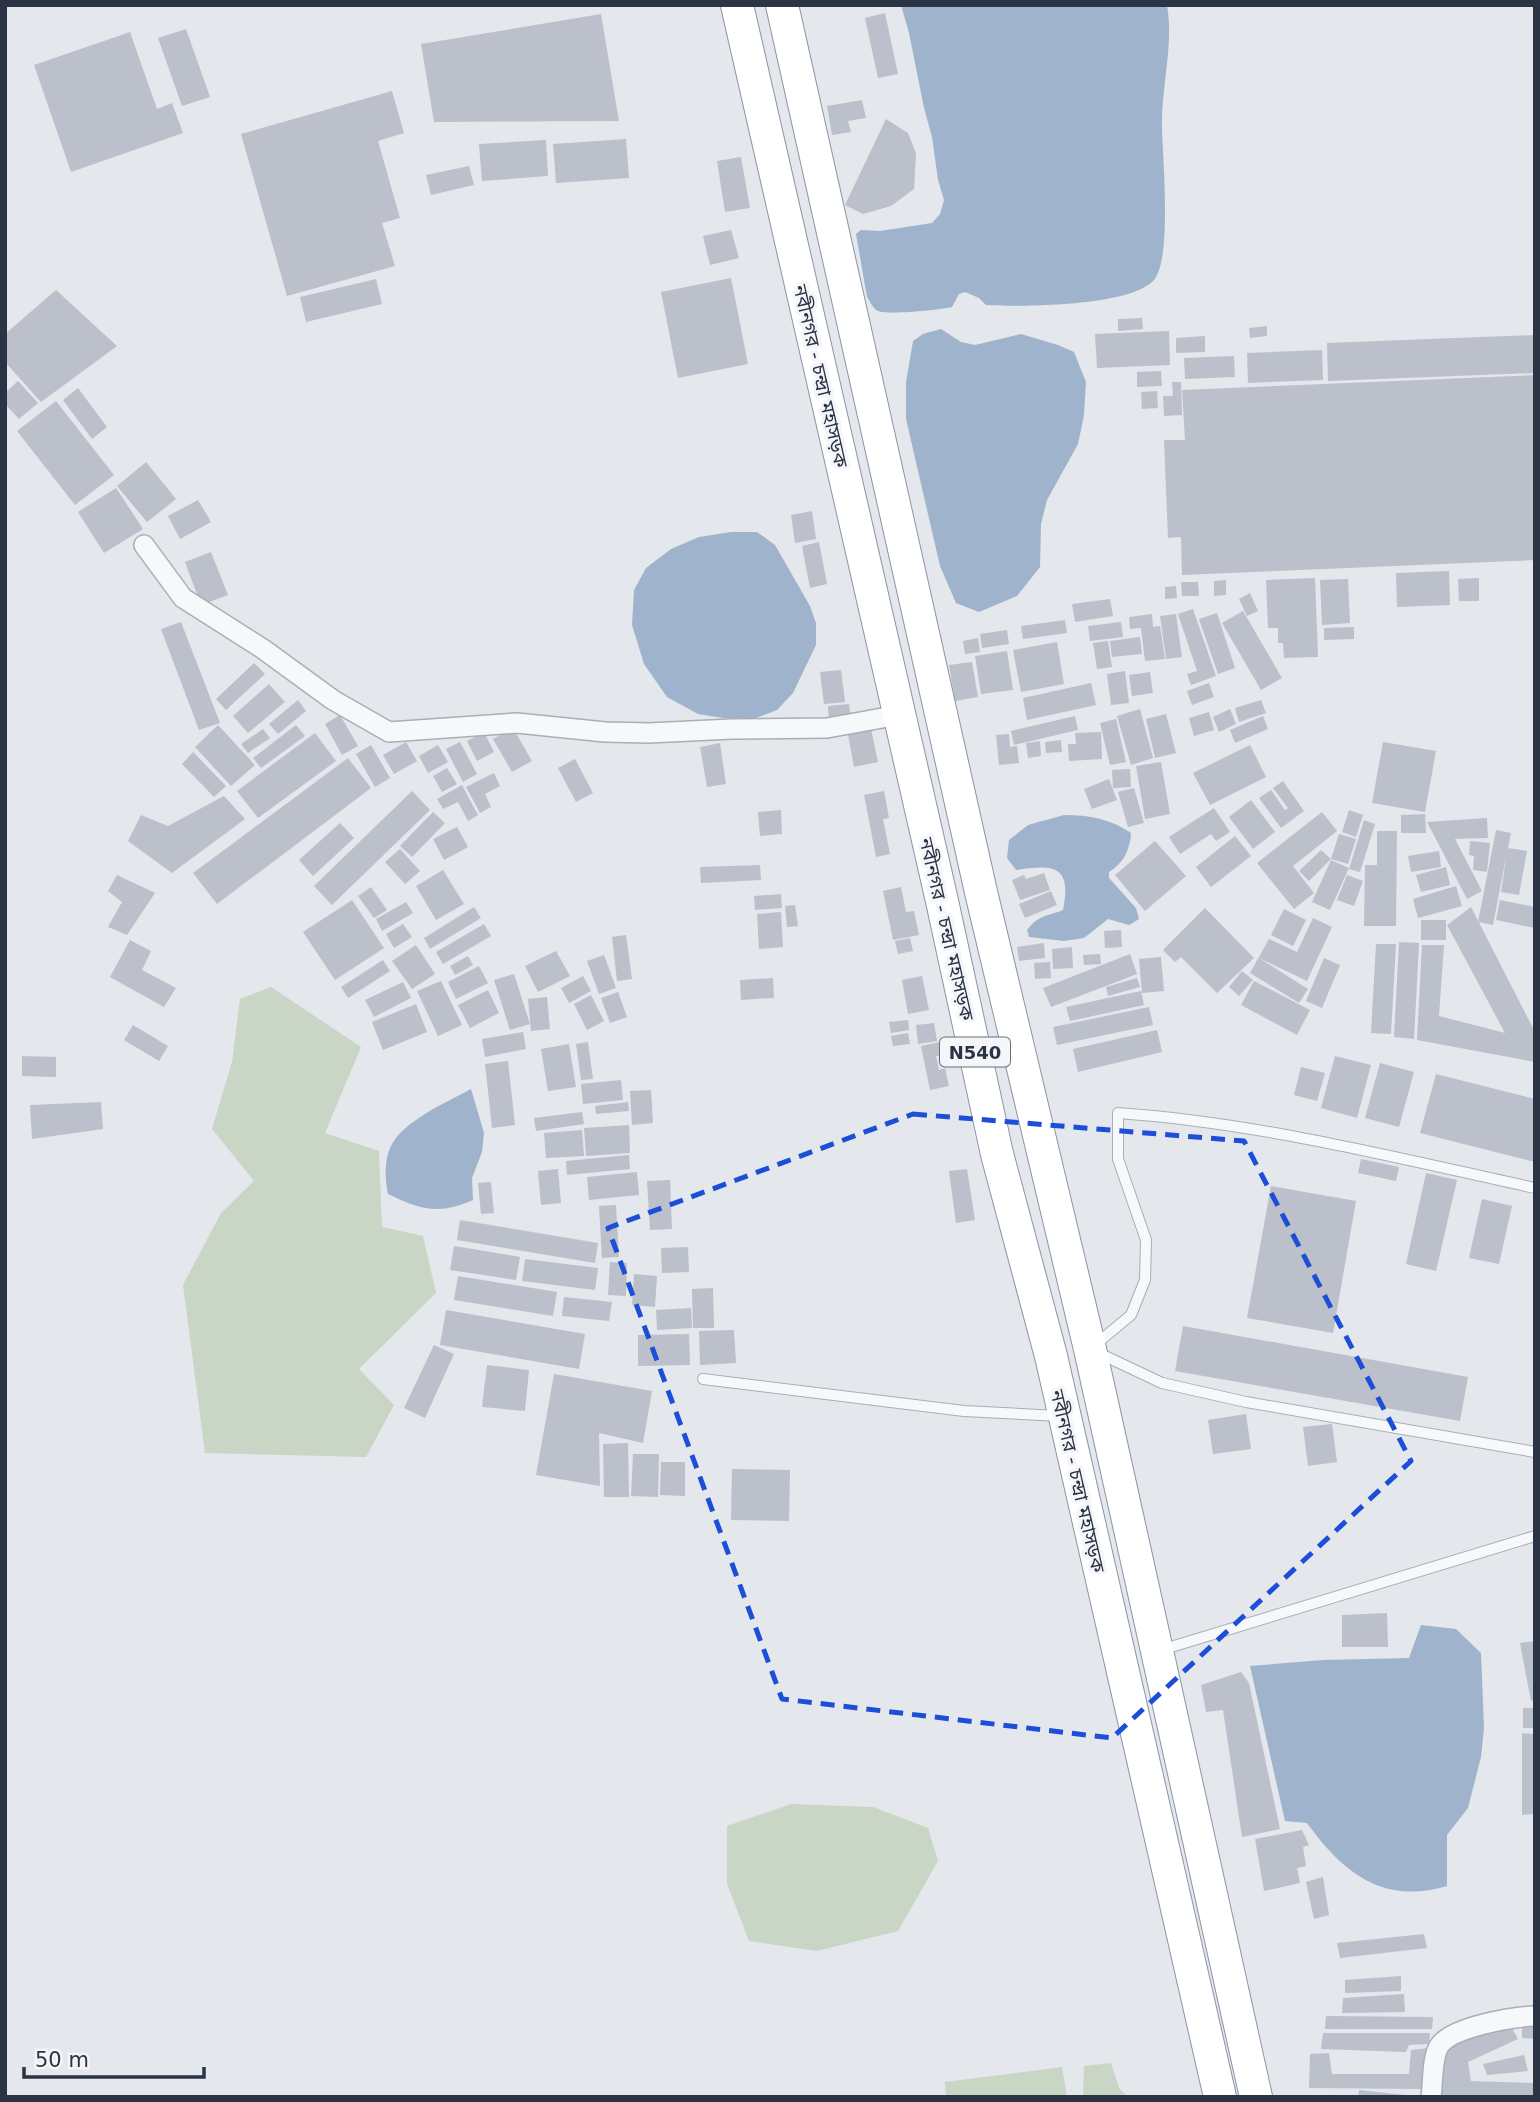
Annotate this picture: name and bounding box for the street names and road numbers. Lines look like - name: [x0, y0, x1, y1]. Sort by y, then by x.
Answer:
- street label: নবীনগর - চন্দ্রা মহাসড়ক: [789, 281, 853, 470]
- street label: নবীনগর - চন্দ্রা মহাসড়ক: [915, 834, 979, 1023]
- road number: N540: [940, 1037, 1010, 1066]
- street label: নবীনগর - চন্দ্রা মহাসড়ক: [1046, 1386, 1110, 1575]

